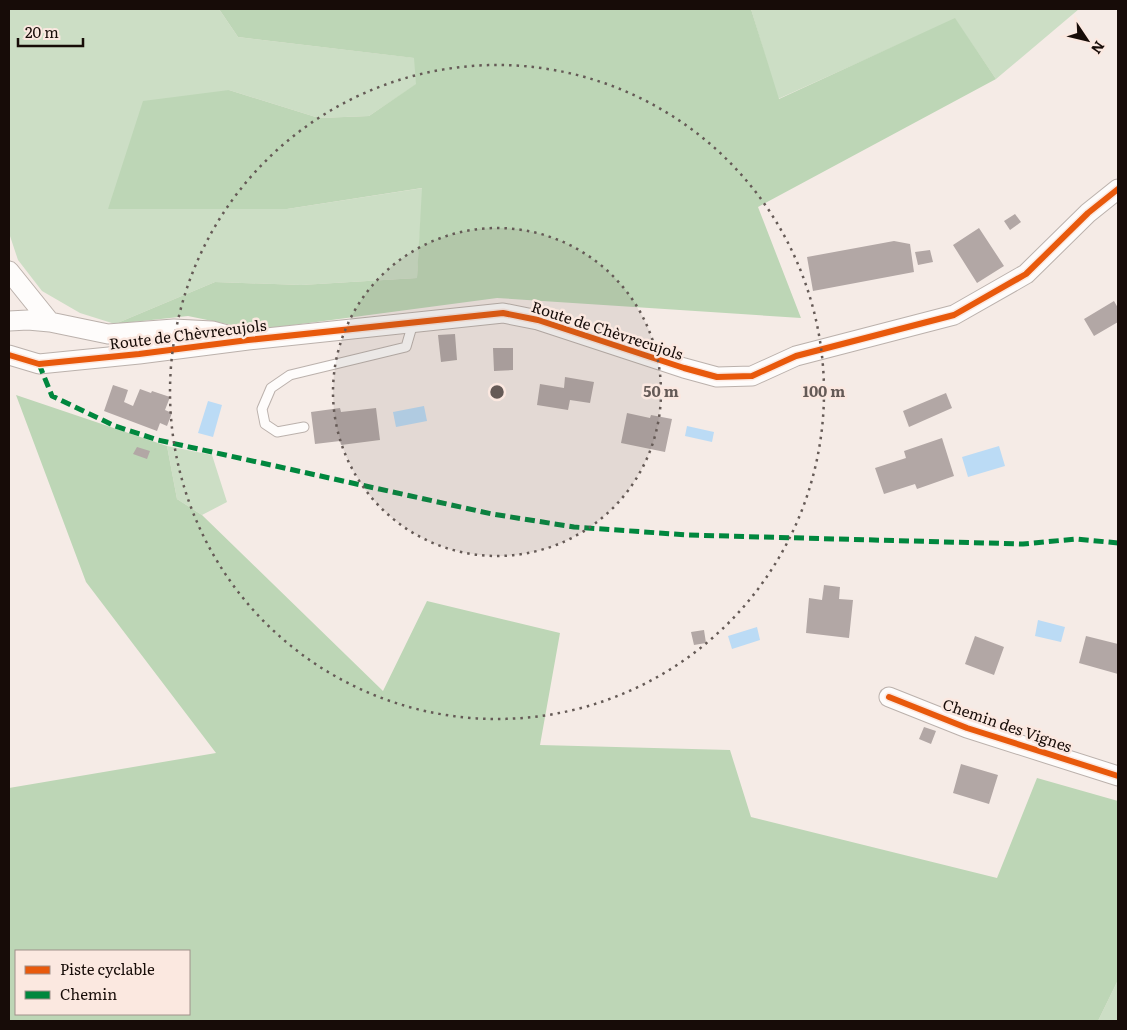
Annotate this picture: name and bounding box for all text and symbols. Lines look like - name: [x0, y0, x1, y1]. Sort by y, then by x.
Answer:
- scale bar: [18, 15, 82, 47]
- north arrow: [1062, 15, 1112, 65]
- text: 20 m: [25, 20, 59, 43]
- text: N: [1087, 37, 1110, 59]
- street label: Route de Chèvrecujols: [529, 294, 686, 365]
- street label: Route de Chèvrecujols: [108, 312, 268, 355]
- text: 50 m: [643, 379, 679, 402]
- text: 100 m: [803, 379, 845, 402]
- centre of rings: [488, 383, 506, 401]
- street label: Chemin des Vignes: [940, 692, 1075, 758]
- legend: [15, 950, 190, 1015]
- text: Piste cyclable: [60, 957, 155, 980]
- text: Chemin: [60, 982, 117, 1005]

